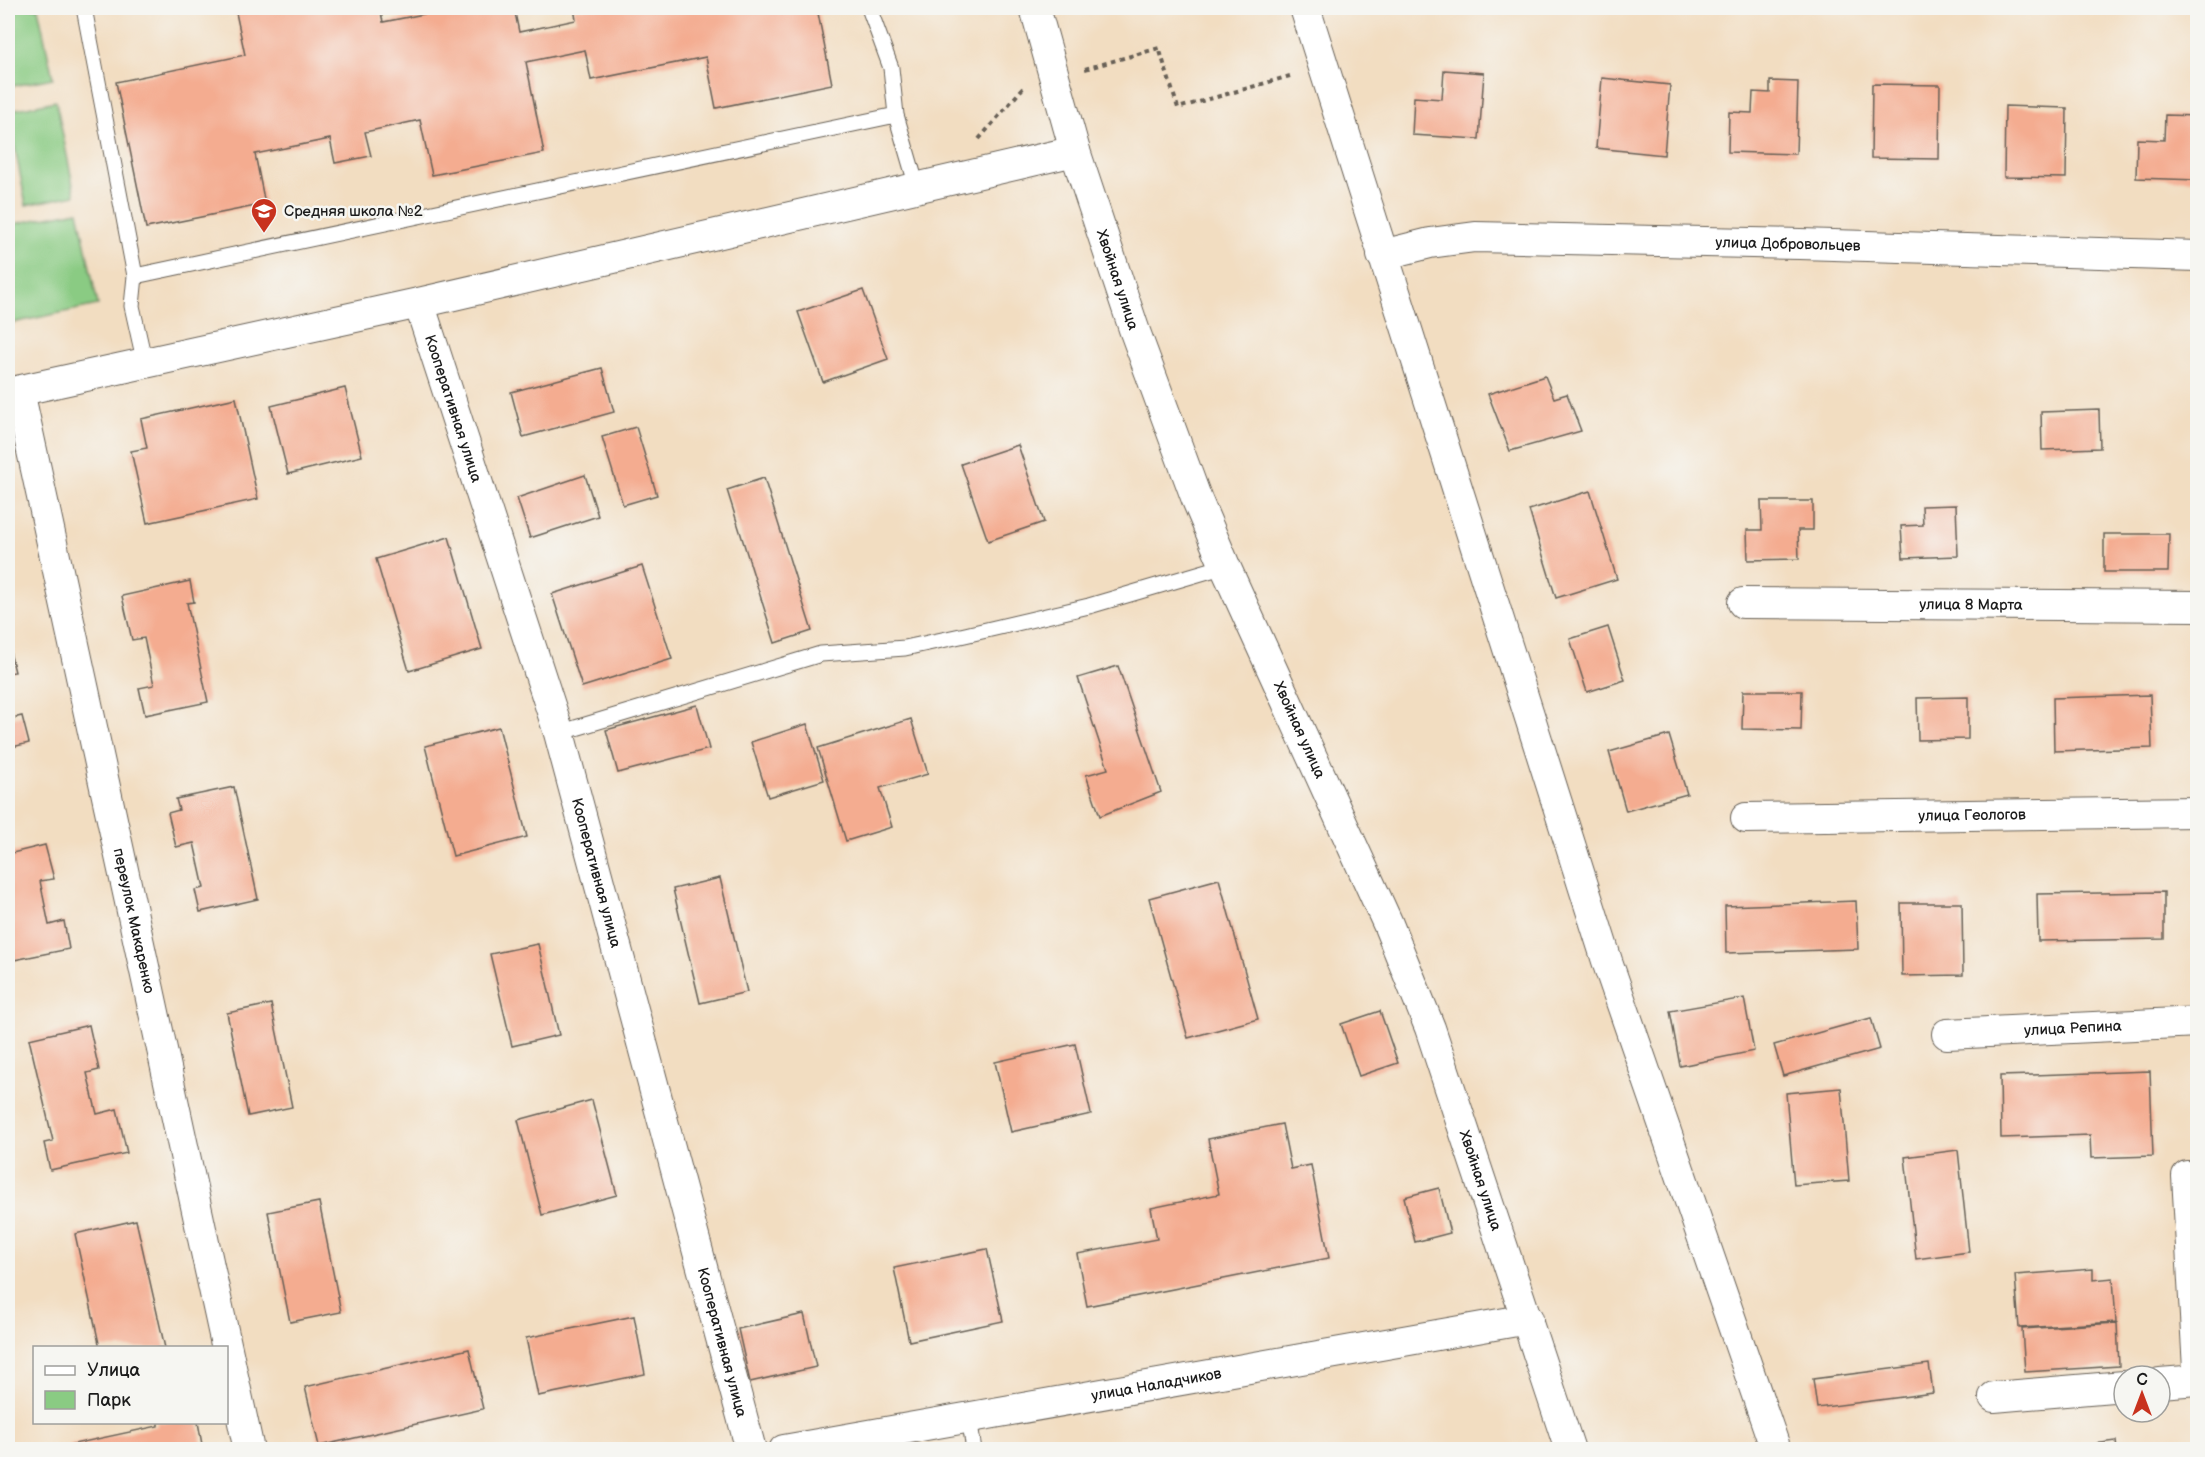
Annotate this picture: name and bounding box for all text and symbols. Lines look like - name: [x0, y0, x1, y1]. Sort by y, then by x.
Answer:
- school or university icon: Средняя школа №2: [249, 196, 279, 234]
- place label: Средняя школа №2: [284, 202, 423, 221]
- street label: Хвойная улица: [1092, 227, 1143, 333]
- street label: улица Добровольцев: [1715, 233, 1861, 256]
- street label: Кооперативная улица: [420, 332, 486, 485]
- street label: улица 8 Марта: [1919, 595, 2023, 615]
- street label: Хвойная улица: [1269, 679, 1330, 782]
- street label: Кооперативная улица: [567, 796, 625, 950]
- street label: улица Геологов: [1918, 805, 2026, 826]
- street label: переулок Макаренко: [109, 846, 159, 995]
- street label: улица Репина: [2024, 1017, 2122, 1040]
- street label: Хвойная улица: [1455, 1128, 1506, 1233]
- street label: Кооперативная улица: [693, 1265, 751, 1420]
- legend: [33, 1346, 228, 1424]
- text: Улица: [87, 1360, 141, 1381]
- street label: улица Наладчиков: [1090, 1364, 1223, 1406]
- north arrow: [2112, 1364, 2172, 1424]
- text: С: [2136, 1371, 2148, 1390]
- text: Парк: [87, 1390, 131, 1411]

